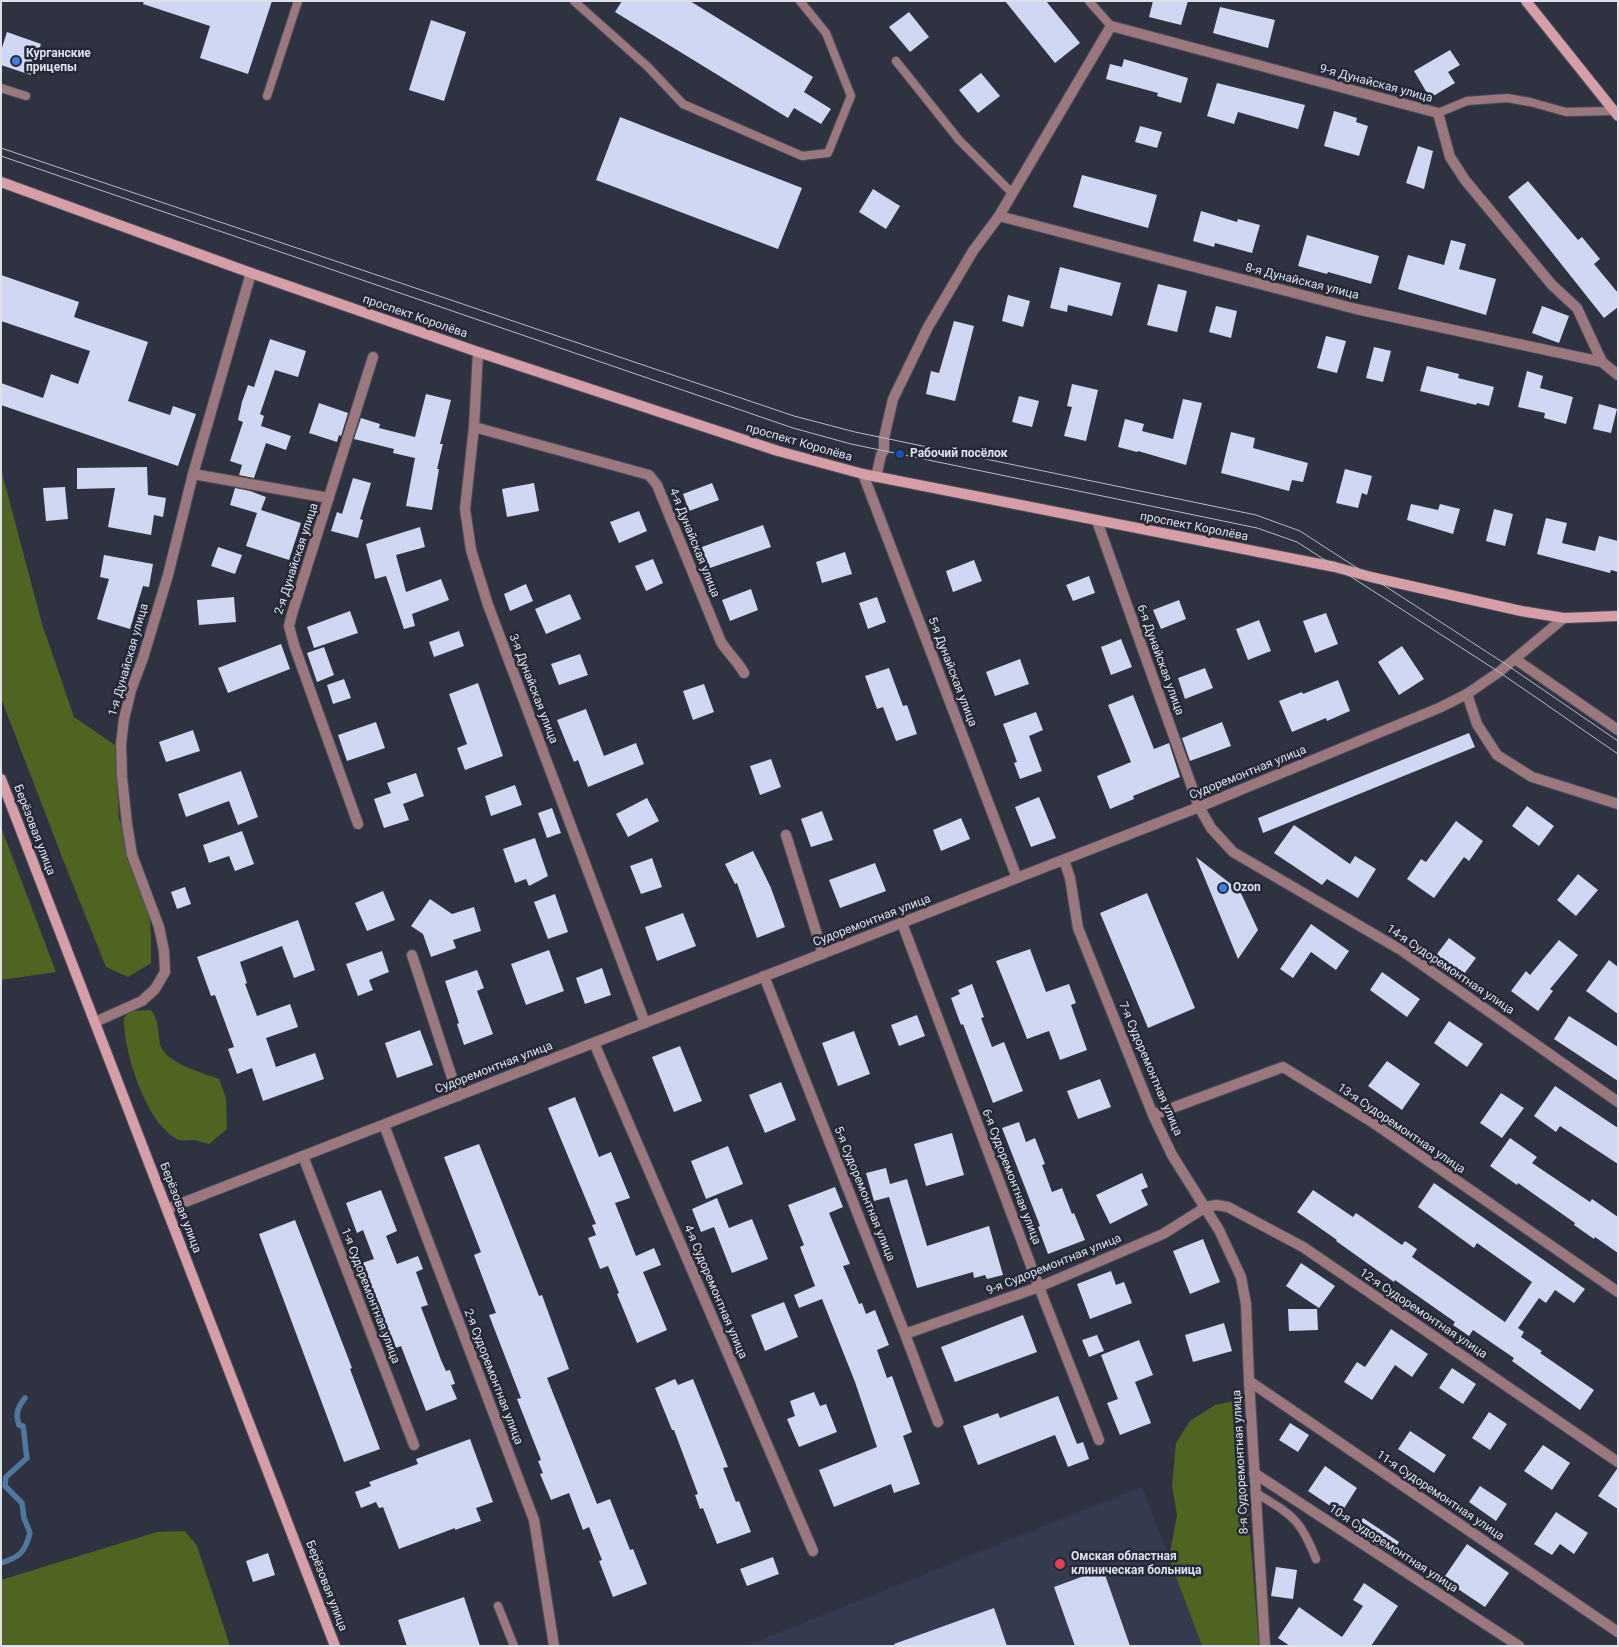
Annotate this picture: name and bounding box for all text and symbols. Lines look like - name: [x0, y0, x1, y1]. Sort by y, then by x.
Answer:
- place label: Курганские прицепы: [26, 47, 91, 75]
- marker: Курганские прицепы: [10, 55, 22, 67]
- street label: 9-я Дунайская улица: [1318, 62, 1434, 106]
- street label: 8-я Дунайская улица: [1244, 261, 1360, 303]
- street label: проспект Королёва: [361, 292, 469, 342]
- street label: проспект Королёва: [744, 421, 854, 465]
- place label: Рабочий посёлок: [910, 447, 1008, 461]
- marker: Рабочий посёлок: [894, 448, 906, 460]
- street label: 4-я Дунайская улица: [666, 486, 722, 600]
- street label: 2-я Дунайская улица: [272, 501, 322, 617]
- street label: проспект Королёва: [1139, 509, 1249, 545]
- street label: 1-я Дунайская улица: [106, 602, 152, 718]
- street label: 6-я Дунайская улица: [1133, 603, 1187, 717]
- street label: 5-я Дунайская улица: [924, 615, 980, 729]
- street label: 3-я Дунайская улица: [505, 632, 561, 746]
- street label: Судоремонтная улица: [1187, 743, 1309, 803]
- street label: Берёзовая улица: [10, 783, 58, 877]
- place label: Ozon: [1233, 881, 1261, 895]
- marker: Ozon: [1217, 882, 1229, 894]
- street label: Судоремонтная улица: [811, 892, 933, 950]
- street label: 14-я Судоремонтная улица: [1383, 922, 1517, 1018]
- street label: 7-я Судоремонтная улица: [1115, 1000, 1185, 1138]
- street label: Судоремонтная улица: [433, 1039, 555, 1097]
- street label: 13-я Судоремонтная улица: [1334, 1081, 1468, 1177]
- street label: 6-я Судоремонтная улица: [978, 1107, 1044, 1247]
- street label: 5-я Судоремонтная улица: [830, 1124, 898, 1264]
- street label: Берёзовая улица: [156, 1161, 204, 1255]
- street label: 4-я Судоремонтная улица: [680, 1223, 750, 1361]
- street label: 1-я Судоремонтная улица: [337, 1226, 403, 1366]
- street label: 9-я Судоремонтная улица: [984, 1231, 1124, 1299]
- street label: 12-я Судоремонтная улица: [1356, 1266, 1490, 1362]
- street label: 2-я Судоремонтная улица: [460, 1307, 526, 1447]
- street label: 8-я Судоремонтная улица: [1230, 1390, 1252, 1534]
- street label: 11-я Судоремонтная улица: [1373, 1448, 1507, 1544]
- street label: 10-я Судоремонтная улица: [1326, 1502, 1460, 1596]
- street label: Берёзовая улица: [302, 1539, 350, 1633]
- place label: Омская областная клиническая больница: [1071, 1550, 1202, 1578]
- marker: Омская областная клиническая больница: [1053, 1557, 1067, 1571]

